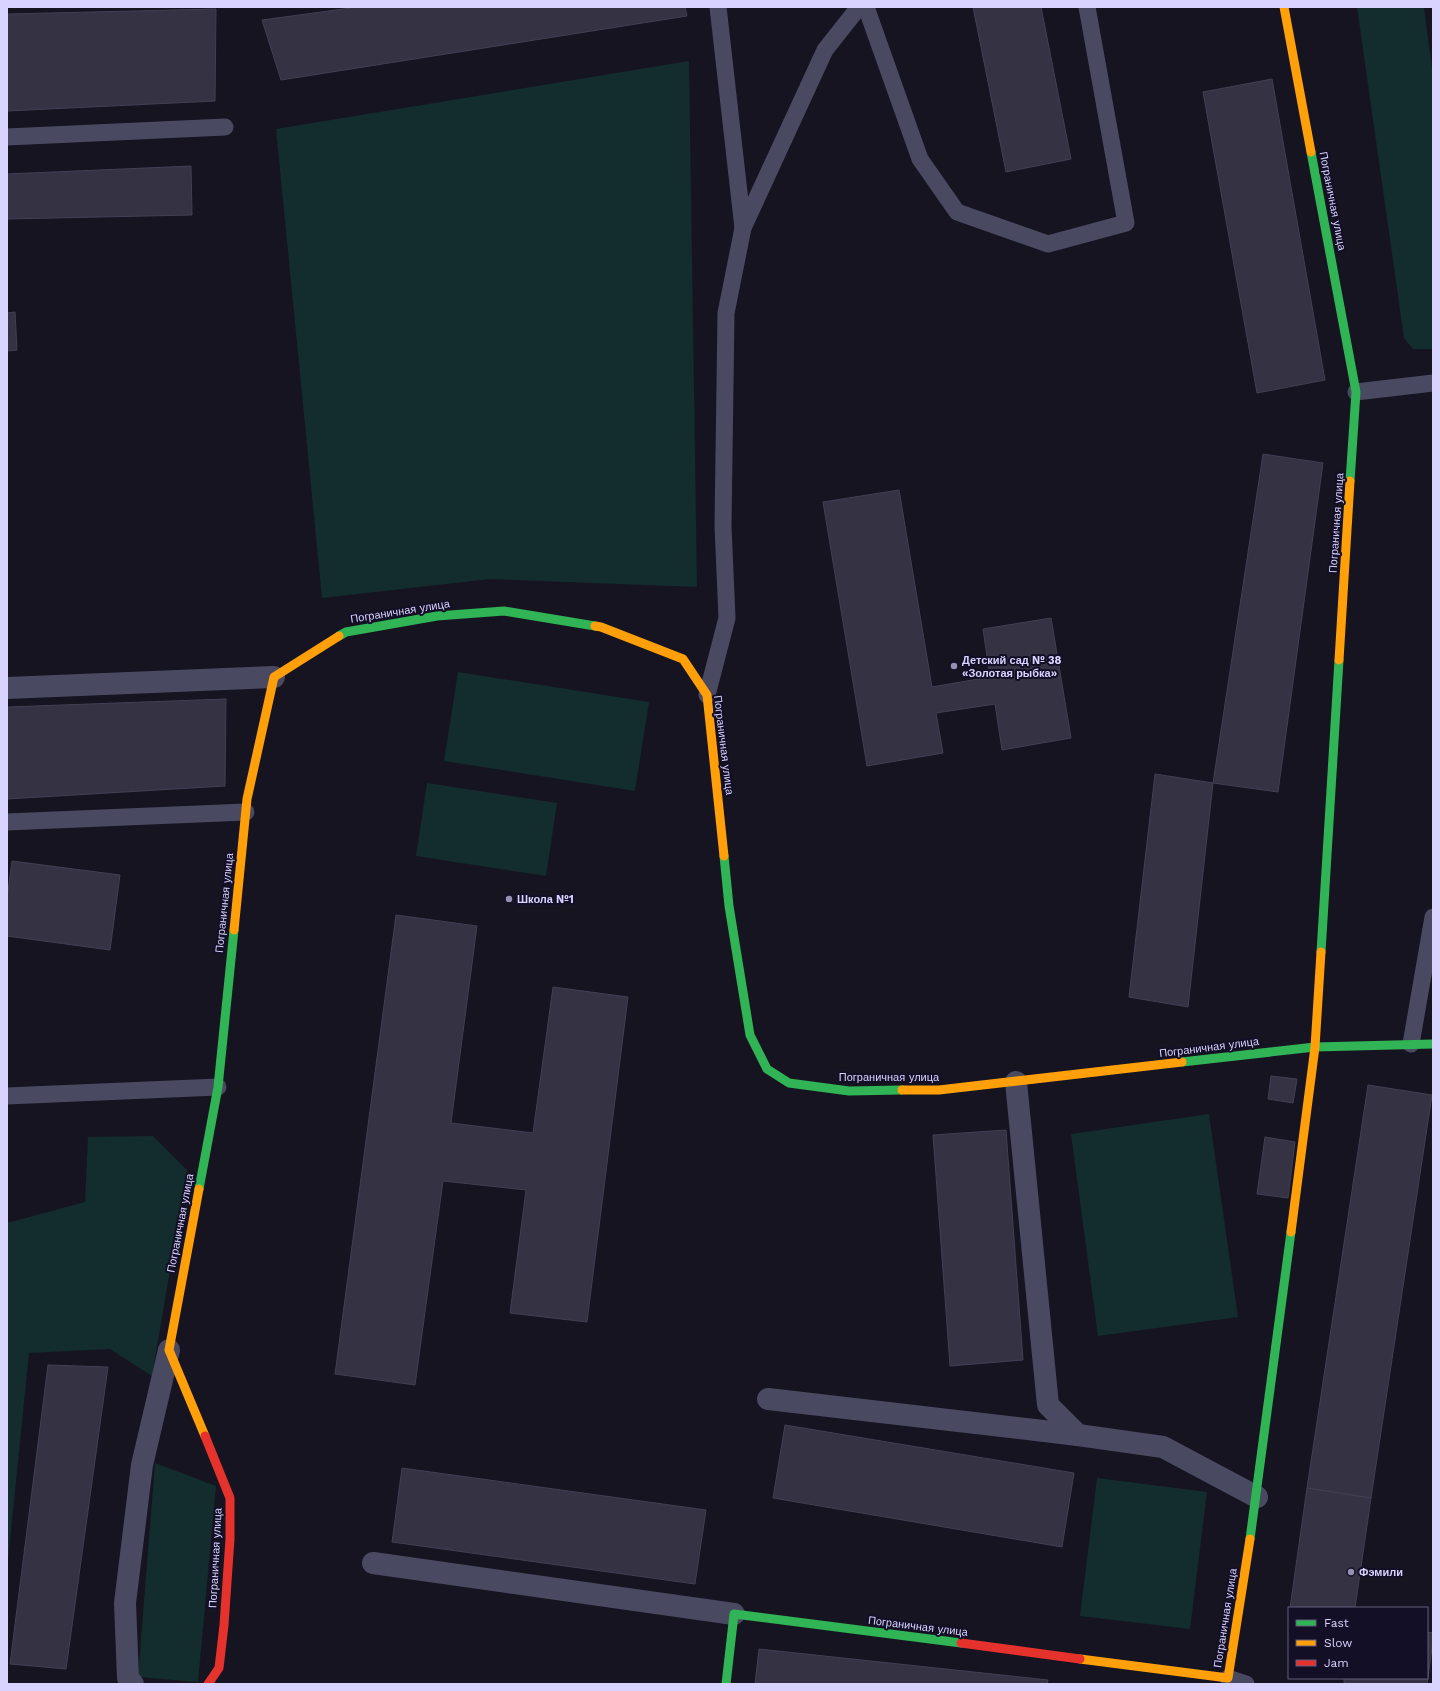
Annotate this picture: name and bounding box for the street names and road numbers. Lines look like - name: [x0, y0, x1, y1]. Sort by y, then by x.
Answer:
- street label: Пограничная улица: [1317, 151, 1349, 252]
- street label: Пограничная улица: [1327, 472, 1347, 574]
- street label: Пограничная улица: [349, 597, 452, 626]
- street label: Пограничная улица: [711, 694, 736, 797]
- street label: Пограничная улица: [213, 852, 236, 954]
- street label: Пограничная улица: [1158, 1035, 1261, 1060]
- street label: Пограничная улица: [839, 1071, 940, 1084]
- street label: Пограничная улица: [165, 1172, 197, 1274]
- street label: Пограничная улица: [206, 1507, 225, 1608]
- street label: Пограничная улица: [1211, 1567, 1240, 1669]
- street label: Пограничная улица: [867, 1614, 969, 1639]

